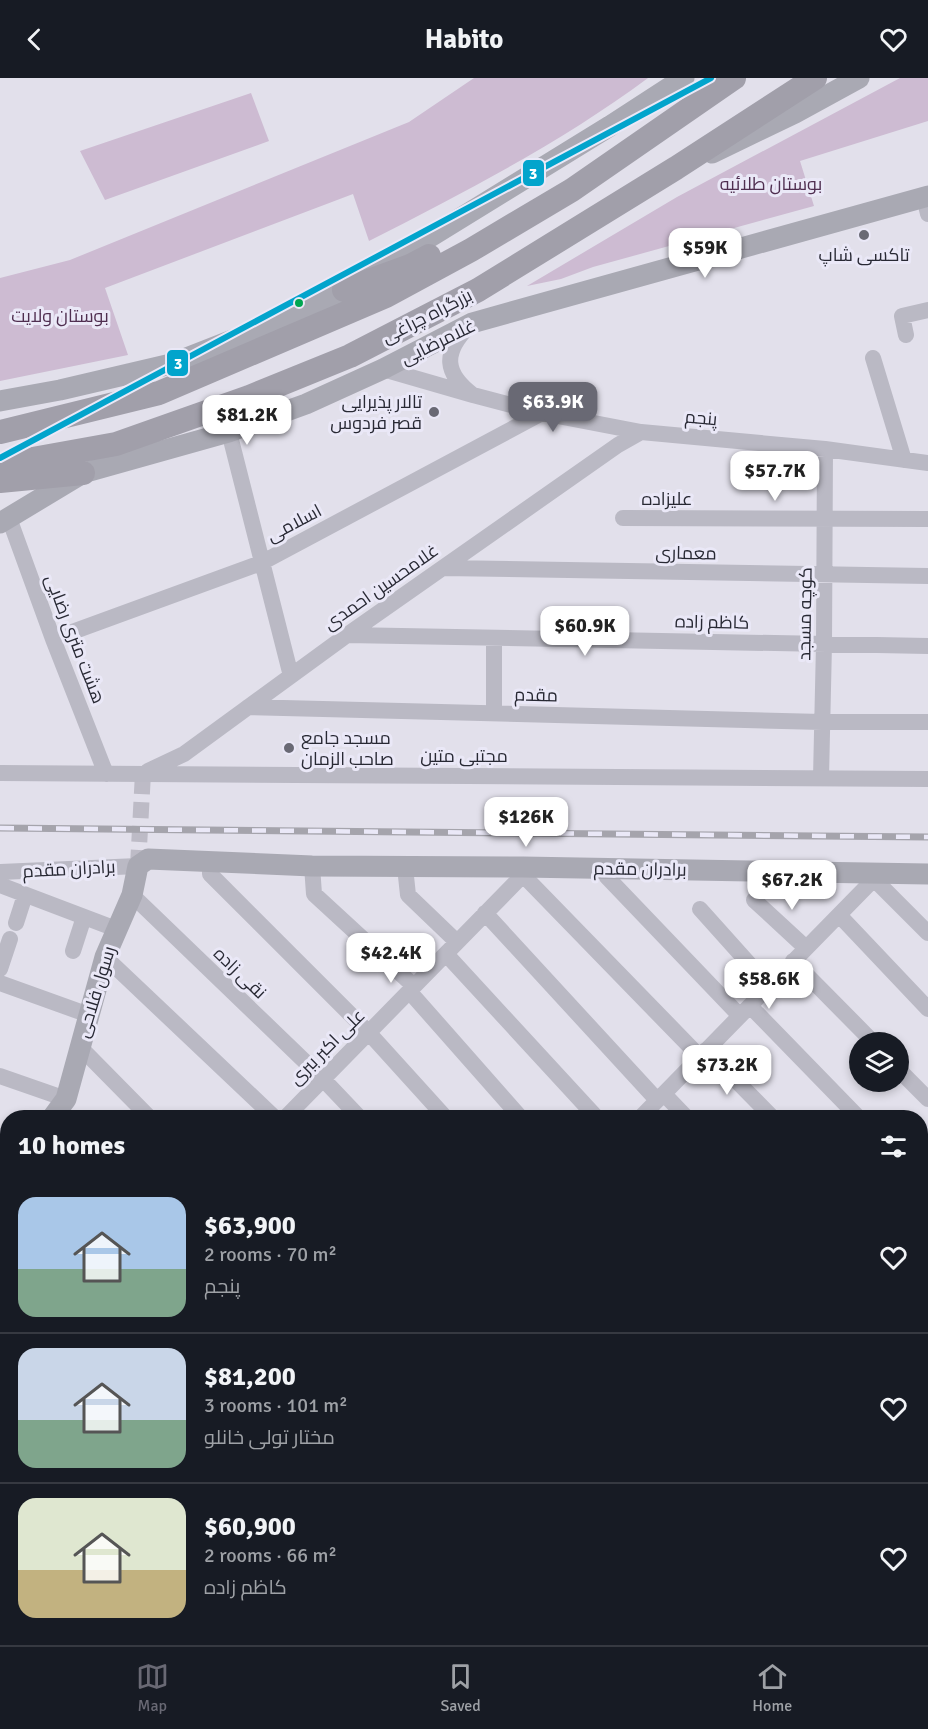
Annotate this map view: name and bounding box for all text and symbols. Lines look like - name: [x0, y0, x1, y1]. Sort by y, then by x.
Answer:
- icon: back: [18, 23, 51, 56]
- text: Habito: [425, 23, 503, 56]
- icon: heart: [877, 23, 910, 56]
- line badge: 3: [522, 159, 545, 187]
- text: 3: [529, 164, 537, 184]
- park label: بوستان طلائیه: [720, 173, 822, 195]
- pin: $59K: [669, 228, 741, 279]
- marker: تاکسی شاپ: [857, 228, 871, 242]
- text: $59K: [683, 235, 727, 260]
- place label: تاکسی شاپ: [818, 244, 910, 267]
- street label: بزرگراه چراغی: [378, 284, 476, 349]
- unlabelled marker: [293, 297, 305, 309]
- park label: بوستان ولایت: [11, 305, 109, 327]
- street label: غلامرضایی: [397, 314, 479, 370]
- line badge: 3: [166, 349, 189, 377]
- text: 3: [174, 354, 182, 374]
- pin: $63.9K: [504, 382, 602, 433]
- text: $63.9K: [522, 389, 584, 414]
- place label: تالار پذیرایی قصر فردوس: [330, 391, 422, 434]
- pin: $81.2K: [198, 395, 296, 446]
- text: $81.2K: [216, 402, 278, 427]
- marker: تالار پذیرایی قصر فردوس: [427, 405, 441, 419]
- street label: پنجم: [684, 406, 718, 431]
- pin: $57.7K: [726, 451, 824, 502]
- text: $57.7K: [744, 458, 806, 483]
- street label: علیزاده: [642, 488, 692, 510]
- street label: اسلامی: [263, 499, 325, 547]
- street label: غلامحسین احمدی: [319, 539, 443, 635]
- street label: معماری: [655, 541, 717, 565]
- street label: کوچه مسجد: [793, 567, 818, 661]
- street label: هشت متری رضایی: [40, 571, 110, 707]
- pin: $60.9K: [536, 606, 634, 657]
- street label: کاظم زاده: [675, 610, 749, 635]
- text: $60.9K: [554, 613, 616, 638]
- street label: مقدم: [514, 684, 558, 707]
- place label: مسجد جامع صاحب الزمان: [301, 727, 394, 770]
- marker: مسجد جامع صاحب الزمان: [282, 741, 296, 755]
- street label: مجتبی متین: [420, 745, 508, 767]
- pin: $126K: [484, 797, 568, 848]
- text: $126K: [498, 804, 554, 829]
- street label: برادران مقدم: [22, 856, 116, 883]
- street label: برادران مقدم: [593, 857, 687, 882]
- pin: $67.2K: [743, 860, 841, 911]
- text: $67.2K: [761, 867, 823, 892]
- pin: $42.4K: [342, 933, 440, 984]
- text: $42.4K: [360, 940, 422, 965]
- street label: رسول فلاحی: [72, 943, 120, 1041]
- street label: نقی زاده: [209, 943, 271, 1003]
- pin: $58.6K: [720, 959, 818, 1010]
- text: $58.6K: [738, 966, 800, 991]
- street label: علی اکبر ببری: [284, 1004, 370, 1090]
- map controls: [849, 1032, 909, 1092]
- button: layers: [849, 1032, 909, 1092]
- pin: $73.2K: [678, 1045, 776, 1096]
- text: $73.2K: [696, 1052, 758, 1077]
- text: 10 homes: [18, 1130, 125, 1162]
- icon: filters: [877, 1130, 910, 1163]
- text: $63,900: [204, 1210, 296, 1242]
- icon: home: [66, 1221, 138, 1293]
- icon: heart: [877, 1241, 910, 1274]
- text: 2 rooms · 70 m²: [204, 1242, 337, 1267]
- text: پنجم: [204, 1274, 240, 1299]
- text: $81,200: [204, 1361, 296, 1393]
- icon: home: [66, 1372, 138, 1444]
- icon: heart: [877, 1392, 910, 1425]
- text: 3 rooms · 101 m²: [204, 1393, 348, 1418]
- text: مختار تولی خانلو: [204, 1425, 335, 1450]
- text: $60,900: [204, 1511, 296, 1543]
- icon: home: [66, 1522, 138, 1594]
- icon: heart: [877, 1542, 910, 1575]
- text: 2 rooms · 66 m²: [204, 1543, 337, 1568]
- text: کاظم زاده: [204, 1575, 287, 1600]
- tab: Map: [136, 1660, 169, 1716]
- tab: Saved: [440, 1660, 481, 1716]
- tab: Home: [752, 1660, 792, 1716]

